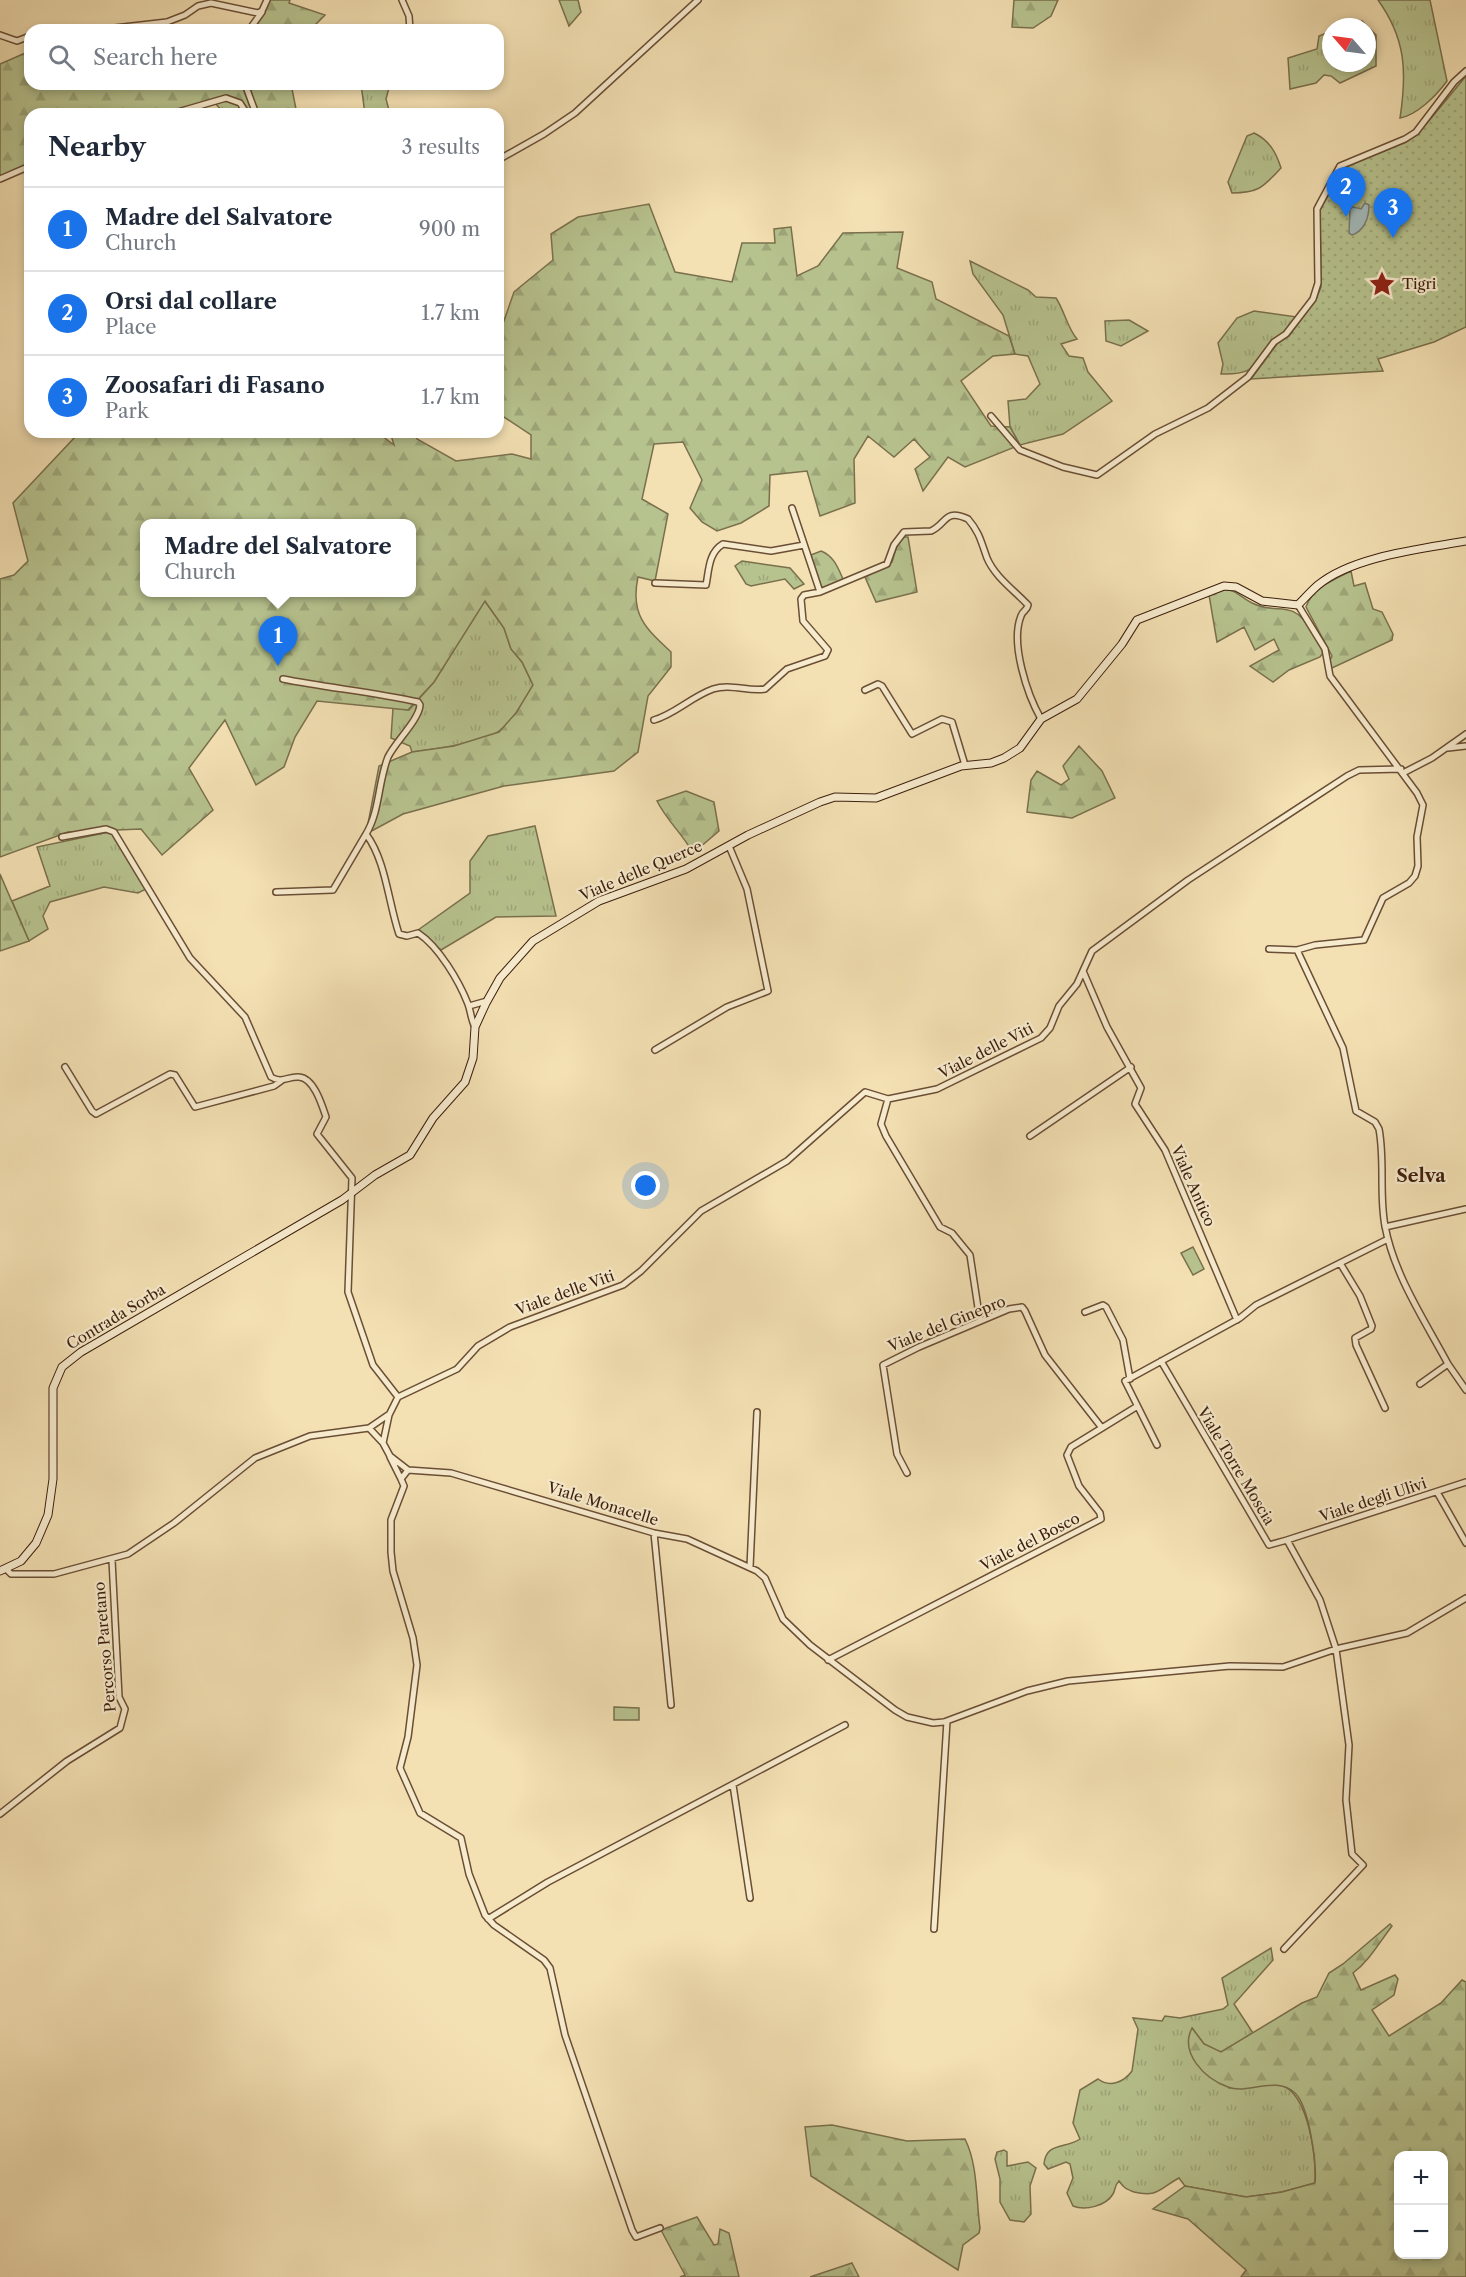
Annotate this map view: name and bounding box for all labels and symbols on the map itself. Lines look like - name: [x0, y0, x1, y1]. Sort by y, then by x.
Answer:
- north arrow: [1322, 18, 1376, 72]
- pin: 2: [1326, 168, 1366, 217]
- pin: 3: [1374, 188, 1412, 238]
- place icon: Tigri: [1367, 269, 1397, 299]
- place label: Tigri: [1402, 274, 1437, 293]
- pin: 1: [258, 616, 298, 666]
- street label: Viale delle Querce: [576, 836, 705, 905]
- street label: Viale delle Viti: [934, 1018, 1037, 1083]
- street label: Viale Antico: [1167, 1141, 1220, 1229]
- district label: Selva: [1396, 1165, 1446, 1187]
- your location: [631, 1171, 660, 1200]
- street label: Viale delle Viti: [512, 1266, 617, 1320]
- street label: Contrada Sorba: [63, 1280, 169, 1354]
- street label: Viale del Ginepro: [884, 1291, 1008, 1356]
- street label: Viale Torre Moscia: [1193, 1402, 1279, 1528]
- street label: Viale degli Ulivi: [1316, 1473, 1429, 1526]
- street label: Viale Monacelle: [544, 1477, 661, 1529]
- street label: Viale del Bosco: [976, 1508, 1083, 1575]
- street label: Percorso Paretano: [89, 1581, 120, 1713]

